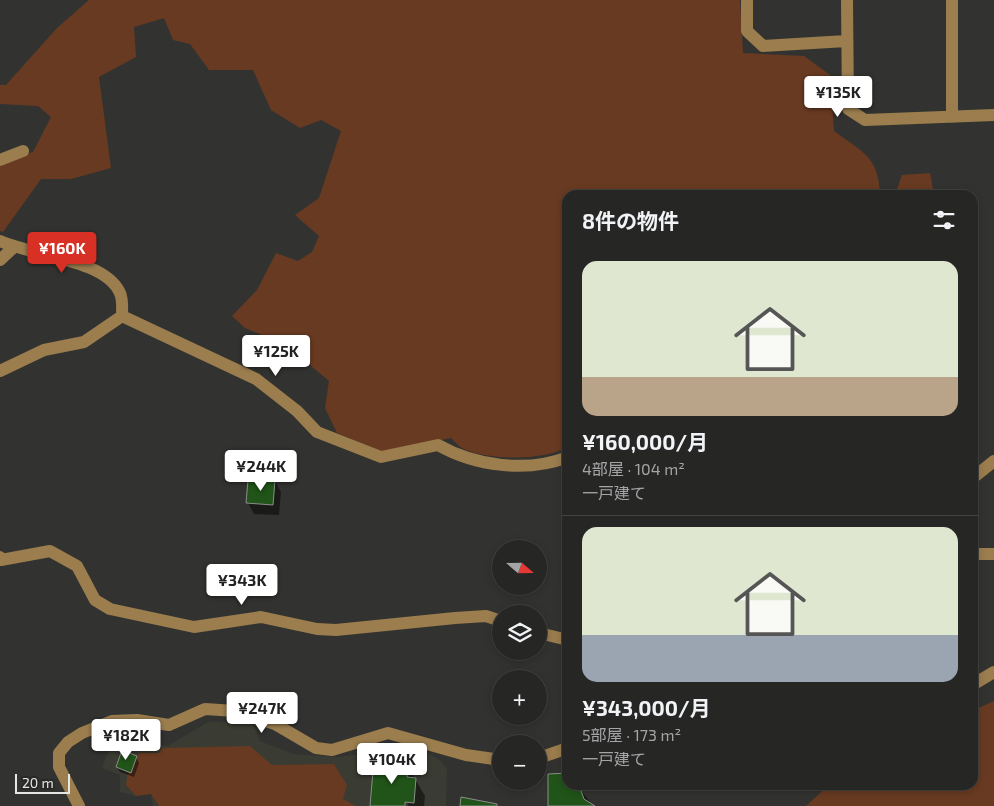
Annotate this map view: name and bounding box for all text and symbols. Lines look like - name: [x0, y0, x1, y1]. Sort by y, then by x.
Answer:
- pin: ¥135K: [803, 76, 873, 118]
- text: ¥135K: [815, 82, 861, 101]
- icon: filters: [930, 206, 958, 234]
- text: 8件の物件: [582, 208, 679, 233]
- pin: ¥160K: [27, 232, 97, 274]
- text: ¥160K: [38, 238, 86, 257]
- icon: home: [725, 294, 815, 384]
- pin: ¥125K: [241, 334, 311, 377]
- text: ¥125K: [253, 341, 299, 360]
- text: ¥160,000/月: [582, 429, 708, 454]
- pin: ¥244K: [226, 450, 296, 492]
- text: ¥244K: [236, 456, 286, 475]
- text: 4部屋 · 104 m²: [582, 459, 685, 478]
- text: 一戸建て: [582, 483, 646, 502]
- north arrow: [492, 540, 548, 595]
- map controls: [492, 540, 547, 790]
- icon: home: [725, 559, 815, 649]
- pin: ¥343K: [207, 564, 277, 606]
- text: ¥343K: [217, 570, 267, 589]
- button: layers: [492, 605, 547, 660]
- button: +: [492, 670, 547, 725]
- pin: ¥247K: [227, 692, 297, 734]
- text: ¥343,000/月: [582, 695, 711, 720]
- text: ¥247K: [238, 698, 286, 717]
- pin: ¥182K: [91, 718, 161, 761]
- text: ¥182K: [103, 725, 149, 744]
- text: 5部屋 · 173 m²: [582, 725, 681, 744]
- button: −: [492, 735, 547, 790]
- pin: ¥104K: [357, 742, 427, 785]
- text: ¥104K: [368, 749, 416, 768]
- text: 一戸建て: [582, 749, 646, 768]
- scale bar: [15, 771, 70, 794]
- text: 20 m: [22, 774, 54, 791]

